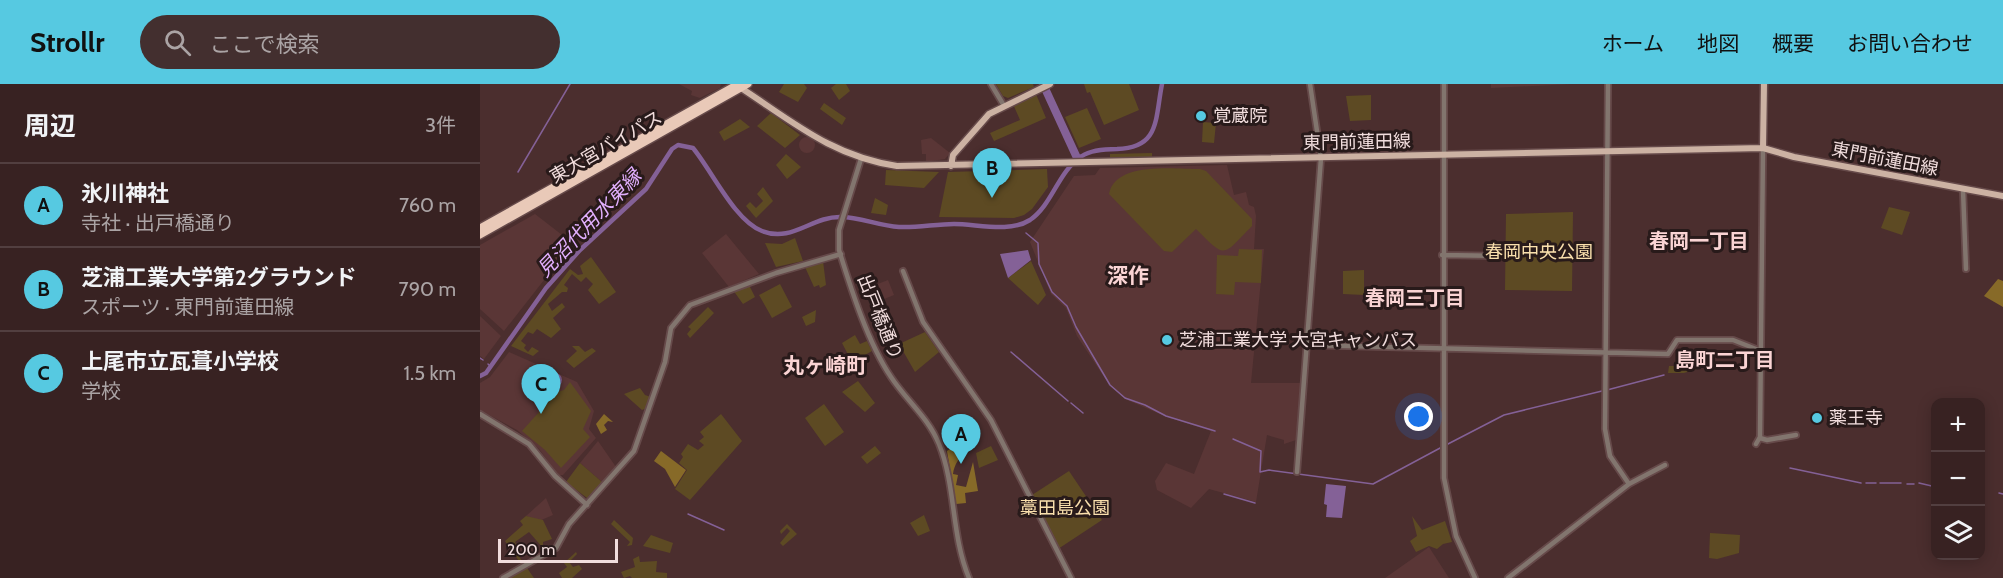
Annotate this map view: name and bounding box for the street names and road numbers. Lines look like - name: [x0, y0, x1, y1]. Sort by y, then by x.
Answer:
- street label: 東大宮バイパス: [546, 106, 666, 188]
- street label: 東門前蓮田線: [1303, 130, 1411, 154]
- street label: 東門前蓮田線: [1830, 138, 1940, 180]
- street label: 出戸橋通り: [853, 271, 907, 363]

